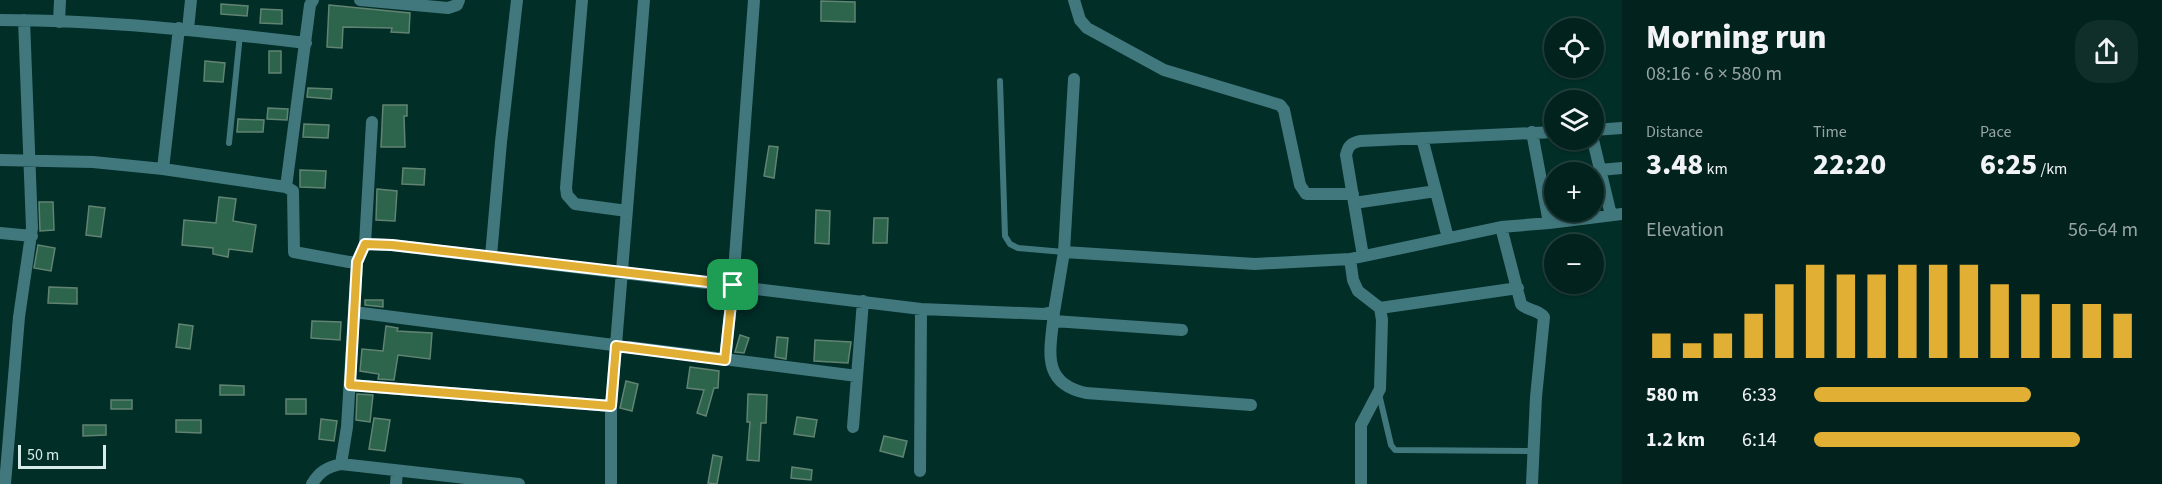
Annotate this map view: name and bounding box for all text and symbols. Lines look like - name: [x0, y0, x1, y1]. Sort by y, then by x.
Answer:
- text: Morning run: [1646, 14, 1826, 61]
- map controls: [1544, 18, 1604, 294]
- button: locate: [1544, 18, 1604, 78]
- button: share: [2075, 20, 2138, 83]
- text: 08:16 · 6 × 580 m: [1646, 60, 1782, 88]
- button: layers: [1544, 90, 1604, 150]
- text: Distance: [1646, 121, 1703, 143]
- text: Time: [1813, 121, 1847, 143]
- text: Pace: [1980, 121, 2011, 143]
- text: 3.48: [1646, 143, 1703, 186]
- text: 22:20: [1813, 143, 1886, 186]
- text: 6:25: [1980, 143, 2037, 186]
- text: km: [1703, 158, 1728, 180]
- text: /km: [2037, 158, 2067, 180]
- button: +: [1544, 162, 1604, 222]
- text: Elevation: [1646, 216, 1724, 244]
- text: 56–64 m: [2068, 216, 2138, 244]
- button: −: [1544, 234, 1604, 294]
- pin: [707, 259, 758, 310]
- icon: arrive: [716, 268, 749, 301]
- text: 580 m: [1646, 381, 1699, 409]
- text: 6:33: [1742, 381, 1777, 409]
- text: 1.2 km: [1646, 426, 1705, 454]
- text: 6:14: [1742, 426, 1777, 454]
- scale bar: [18, 442, 106, 470]
- text: 50 m: [27, 444, 59, 466]

